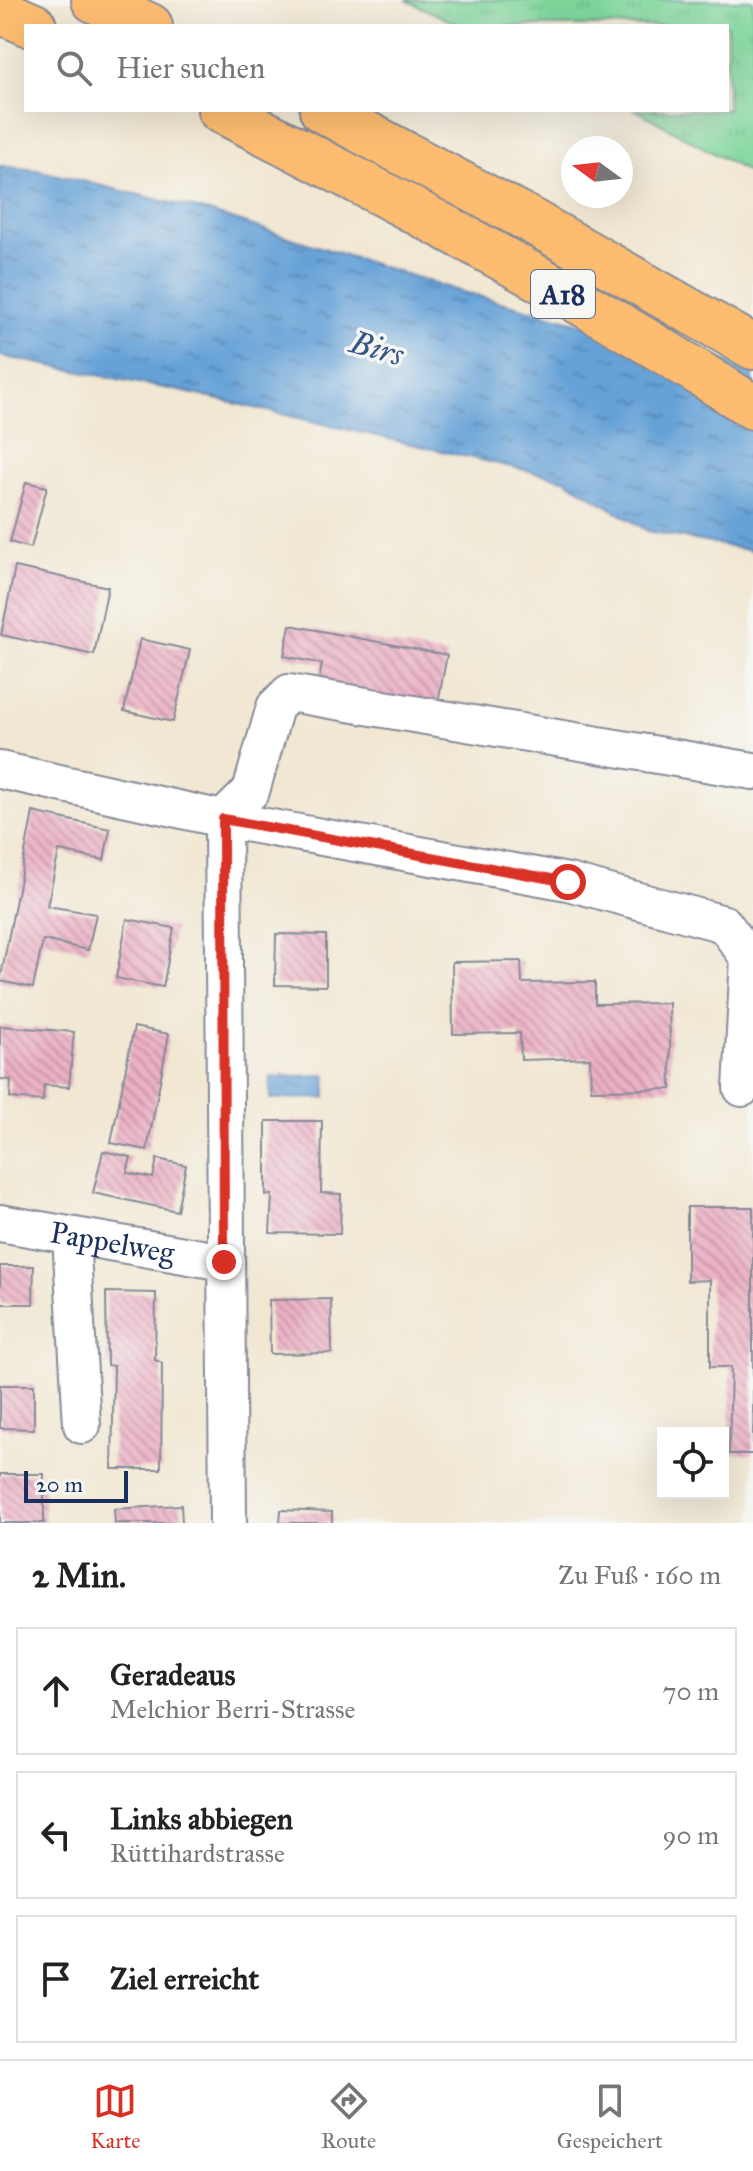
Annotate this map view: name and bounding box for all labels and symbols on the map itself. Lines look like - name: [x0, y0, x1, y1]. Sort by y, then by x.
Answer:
- north arrow: [561, 136, 633, 208]
- road number: A18: [531, 270, 595, 318]
- water label: Birs: [344, 322, 409, 375]
- route start: [550, 864, 586, 900]
- street label: Pappelweg: [47, 1214, 178, 1271]
- route end: [206, 1244, 242, 1280]
- scale bar: [24, 1467, 128, 1503]

